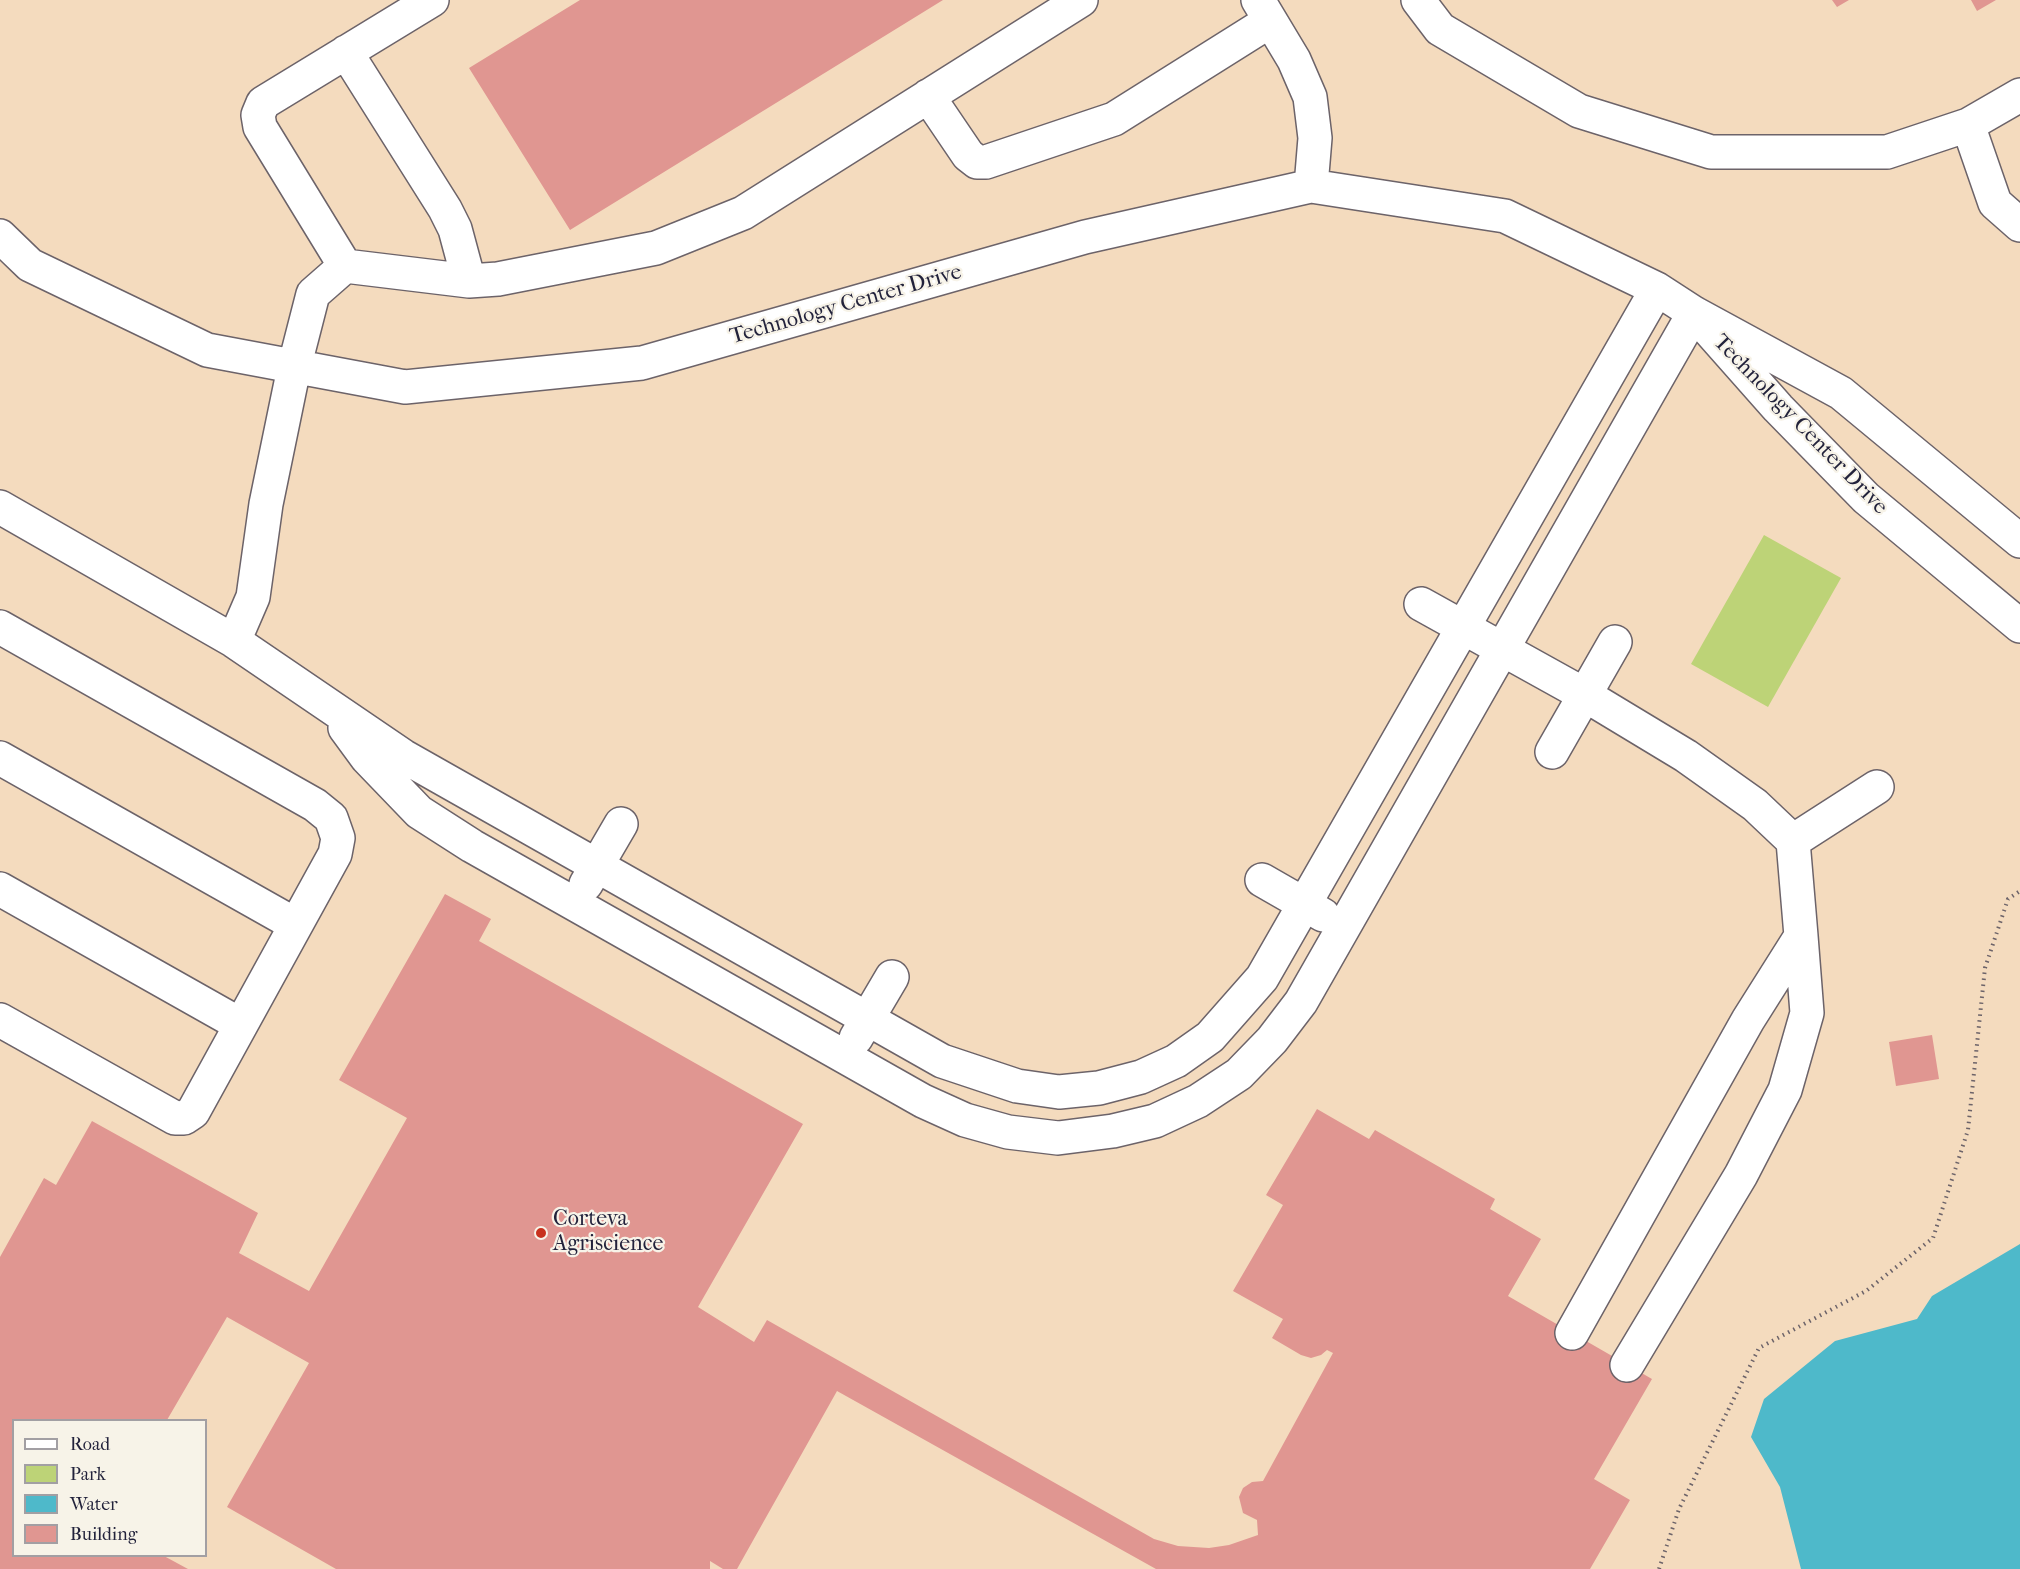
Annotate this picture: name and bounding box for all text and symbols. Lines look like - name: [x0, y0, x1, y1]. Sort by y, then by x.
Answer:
- street label: Technology Center Drive: [727, 259, 965, 351]
- street label: Technology Center Drive: [1707, 330, 1893, 520]
- place label: Corteva Agriscience: [553, 1207, 663, 1258]
- marker: Corteva Agriscience: [534, 1226, 548, 1240]
- legend: [12, 1419, 207, 1557]
- text: Road: [70, 1434, 110, 1455]
- text: Park: [70, 1464, 106, 1485]
- text: Water: [70, 1494, 118, 1515]
- text: Building: [70, 1524, 137, 1545]

